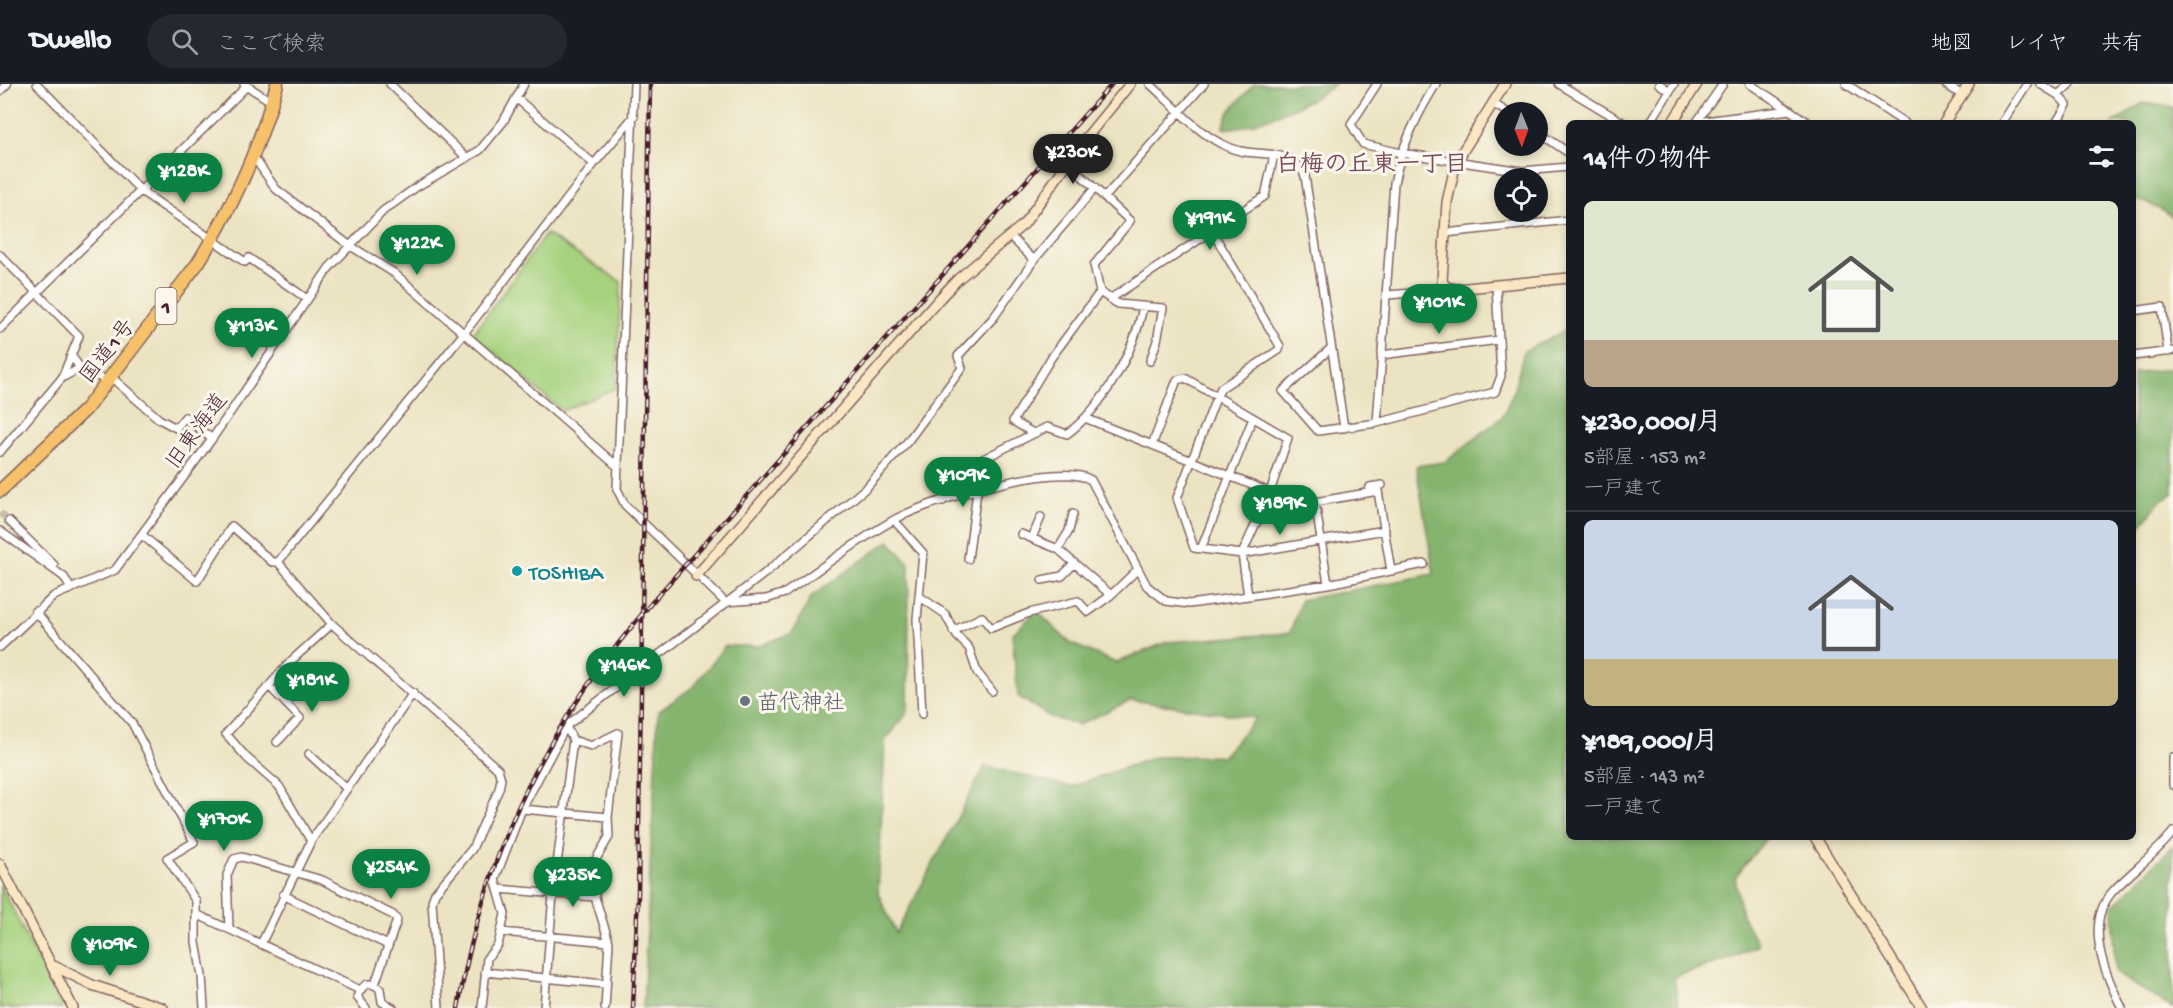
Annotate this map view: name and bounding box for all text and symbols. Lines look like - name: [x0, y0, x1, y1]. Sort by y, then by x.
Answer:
- search box: [147, 14, 567, 68]
- text: Dwello: [30, 25, 111, 58]
- icon: search: [168, 25, 201, 58]
- text: ここで検索: [216, 33, 326, 59]
- text: 地図: [1931, 33, 1973, 58]
- text: レイヤ: [2006, 33, 2068, 58]
- text: 共有: [2101, 33, 2143, 58]
- north arrow: [1494, 102, 1548, 156]
- map controls: [1494, 102, 1548, 222]
- pin: ¥230K: [1031, 134, 1115, 185]
- icon: filters: [2085, 140, 2118, 173]
- text: ¥230K: [1047, 142, 1099, 165]
- text: 14件の物件: [1584, 146, 1711, 177]
- district label: 白梅の丘東一丁目: [1276, 151, 1468, 181]
- pin: ¥128K: [142, 153, 226, 204]
- text: ¥128K: [159, 161, 209, 184]
- button: locate: [1494, 168, 1548, 222]
- pin: ¥191K: [1168, 200, 1252, 251]
- text: ¥191K: [1187, 208, 1233, 231]
- pin: ¥122K: [375, 225, 459, 276]
- text: ¥122K: [393, 233, 441, 256]
- icon: home: [1797, 240, 1905, 348]
- pin: ¥101K: [1397, 284, 1481, 335]
- road number: 1: [156, 288, 176, 324]
- text: ¥101K: [1415, 292, 1463, 315]
- pin: ¥113K: [210, 308, 294, 359]
- street label: 国道1号: [75, 314, 142, 390]
- text: ¥113K: [229, 316, 275, 339]
- street label: 旧東海道: [161, 389, 235, 476]
- text: ¥230,000/月: [1584, 409, 1722, 440]
- text: 5部屋 · 153 m²: [1584, 448, 1706, 471]
- pin: ¥109K: [921, 457, 1005, 508]
- text: ¥109K: [938, 465, 988, 488]
- text: 一戸建て: [1584, 479, 1664, 502]
- pin: ¥189K: [1238, 485, 1322, 536]
- text: ¥189K: [1255, 493, 1305, 516]
- icon: home: [1797, 559, 1905, 667]
- place label: TOSHIBA: [527, 562, 604, 588]
- marker: TOSHIBA: [510, 564, 524, 578]
- pin: ¥146K: [582, 647, 666, 698]
- text: ¥146K: [600, 655, 648, 678]
- pin: ¥181K: [270, 662, 354, 713]
- text: ¥181K: [288, 670, 336, 693]
- place label: 苗代神社: [757, 690, 845, 718]
- marker: 苗代神社: [738, 694, 752, 708]
- text: ¥189,000/月: [1584, 728, 1719, 759]
- text: 5部屋 · 143 m²: [1584, 767, 1705, 790]
- text: 一戸建て: [1584, 798, 1664, 821]
- pin: ¥170K: [182, 801, 266, 852]
- text: ¥170K: [199, 809, 249, 832]
- pin: ¥254K: [349, 849, 433, 900]
- text: ¥254K: [366, 857, 416, 880]
- pin: ¥235K: [531, 857, 615, 908]
- text: ¥235K: [548, 865, 599, 888]
- pin: ¥109K: [68, 926, 152, 977]
- text: ¥109K: [85, 934, 135, 957]

